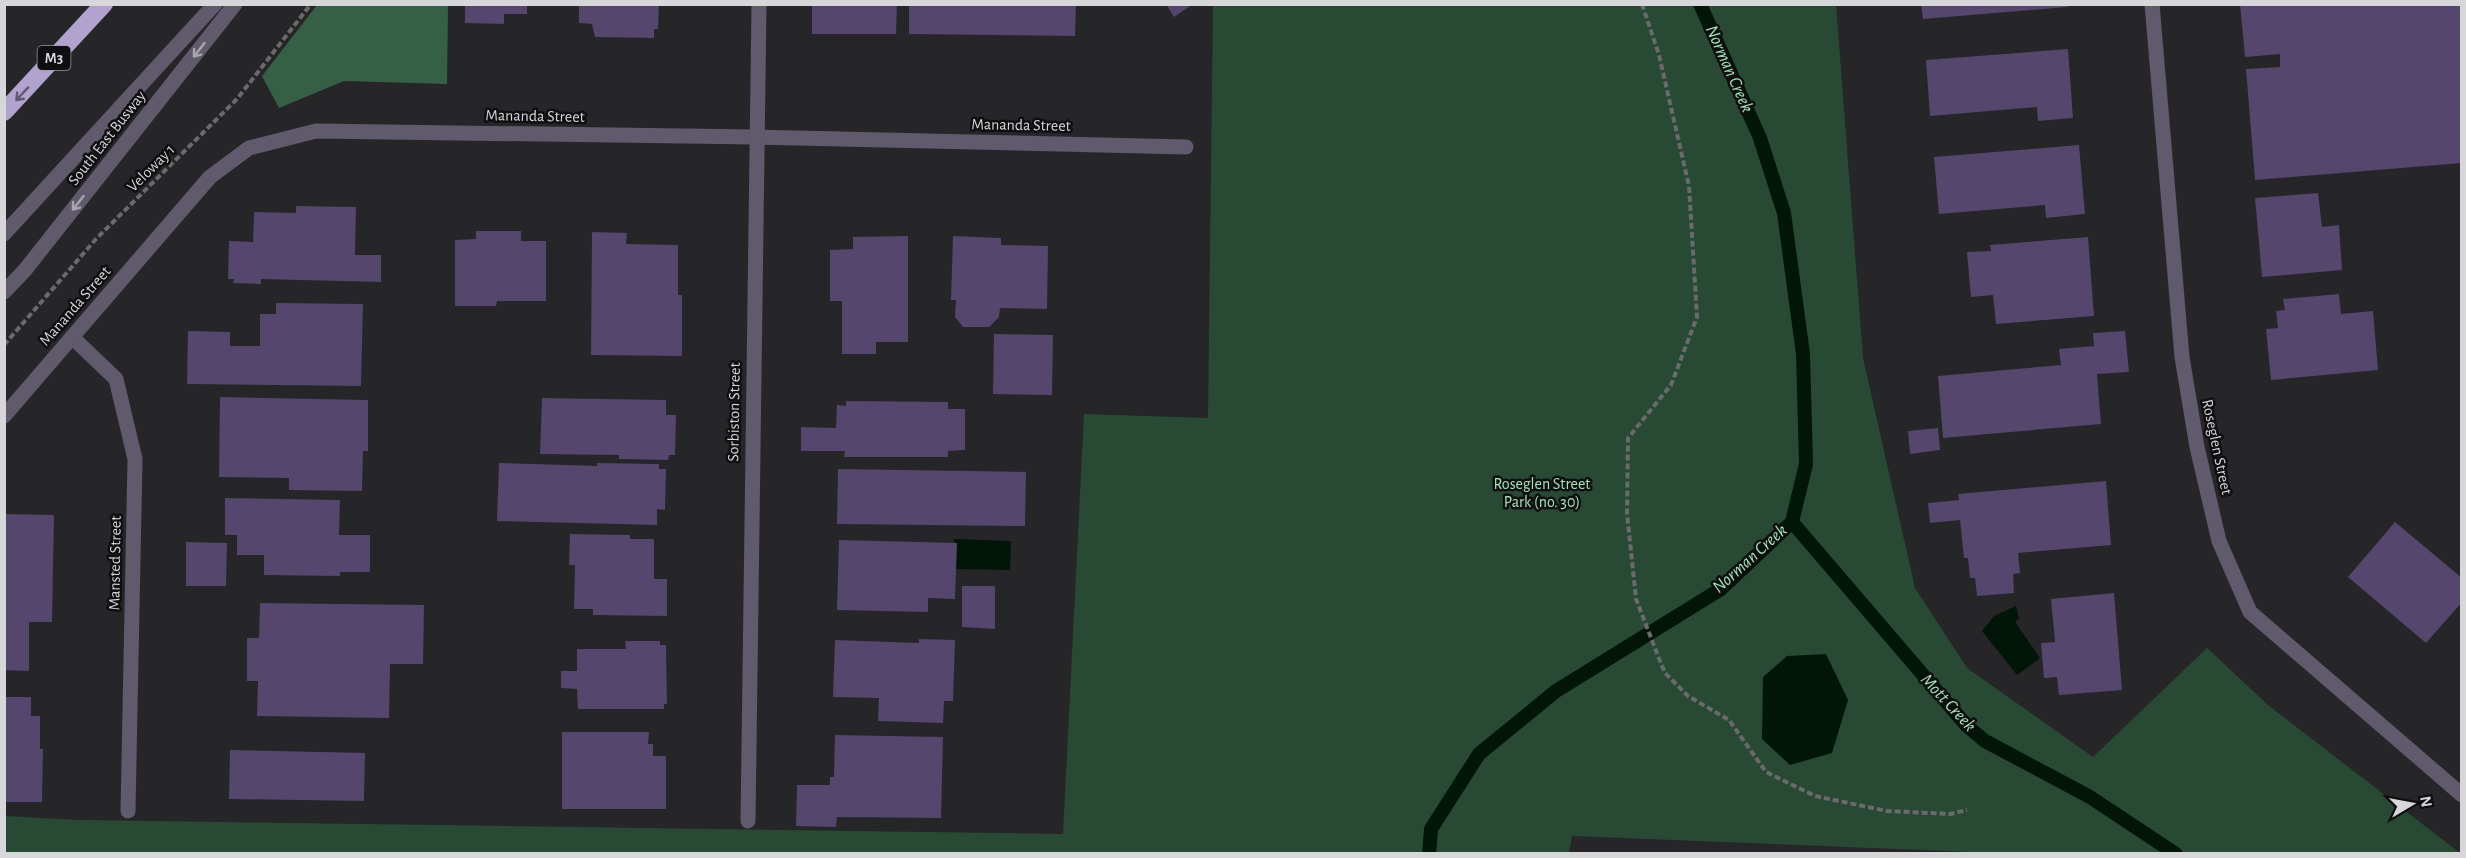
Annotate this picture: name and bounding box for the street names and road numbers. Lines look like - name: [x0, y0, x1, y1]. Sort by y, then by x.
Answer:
- road number: M3: [38, 46, 70, 70]
- street label: South East Busway: [65, 88, 150, 189]
- street label: Mananda Street: [485, 107, 585, 125]
- street label: Mananda Street: [971, 116, 1071, 134]
- street label: Veloway 1: [124, 141, 179, 196]
- street label: Mananda Street: [36, 263, 114, 349]
- street label: Sorbiston Street: [725, 362, 743, 462]
- street label: Roseglen Street: [2199, 398, 2235, 496]
- street label: Mansted Street: [106, 516, 124, 610]

